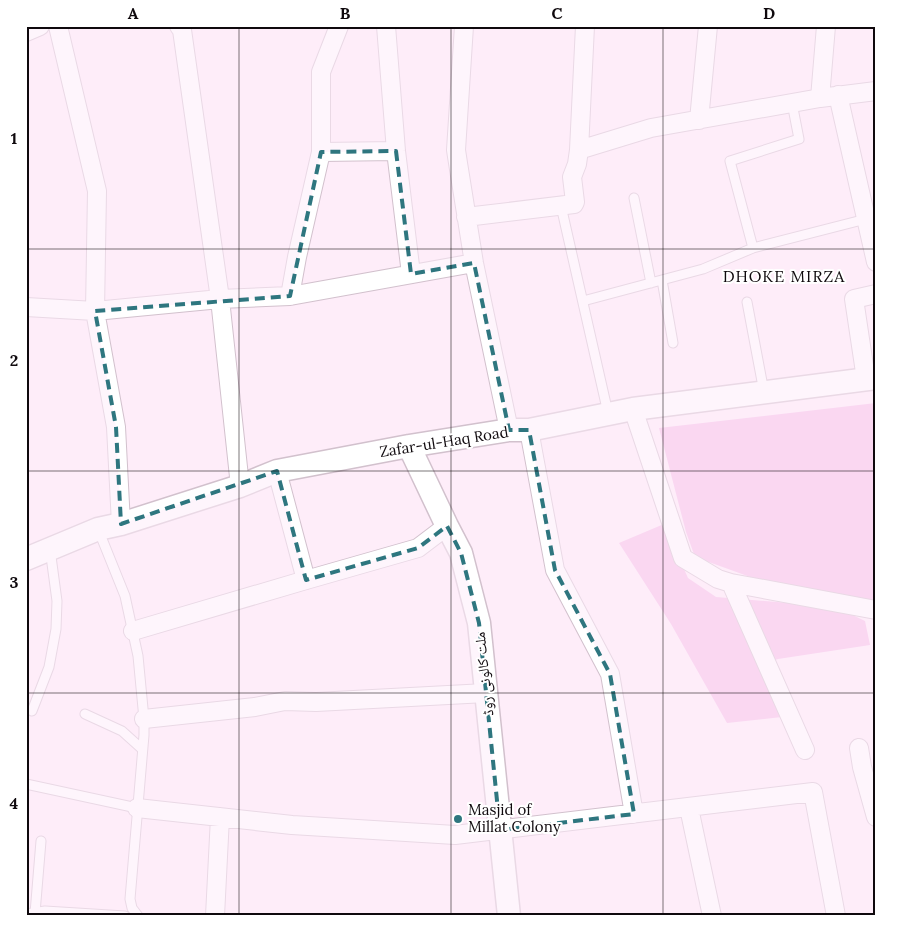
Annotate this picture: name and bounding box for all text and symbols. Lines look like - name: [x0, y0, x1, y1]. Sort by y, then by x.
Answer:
- text: A: [128, 3, 139, 23]
- text: B: [340, 3, 351, 23]
- text: C: [551, 3, 563, 23]
- text: D: [763, 3, 775, 23]
- text: 1: [11, 128, 17, 148]
- district label: DHOKE MIRZA: [723, 266, 845, 286]
- text: 2: [10, 350, 18, 370]
- street label: Zafar-ul-Haq Road: [378, 422, 510, 461]
- text: 3: [10, 572, 19, 592]
- street label: ملت کالونی روڈ: [470, 631, 498, 717]
- text: 4: [10, 793, 19, 813]
- place label: Masjid of Millat Colony: [468, 800, 561, 836]
- marker: Masjid of Millat Colony: [452, 813, 464, 825]

